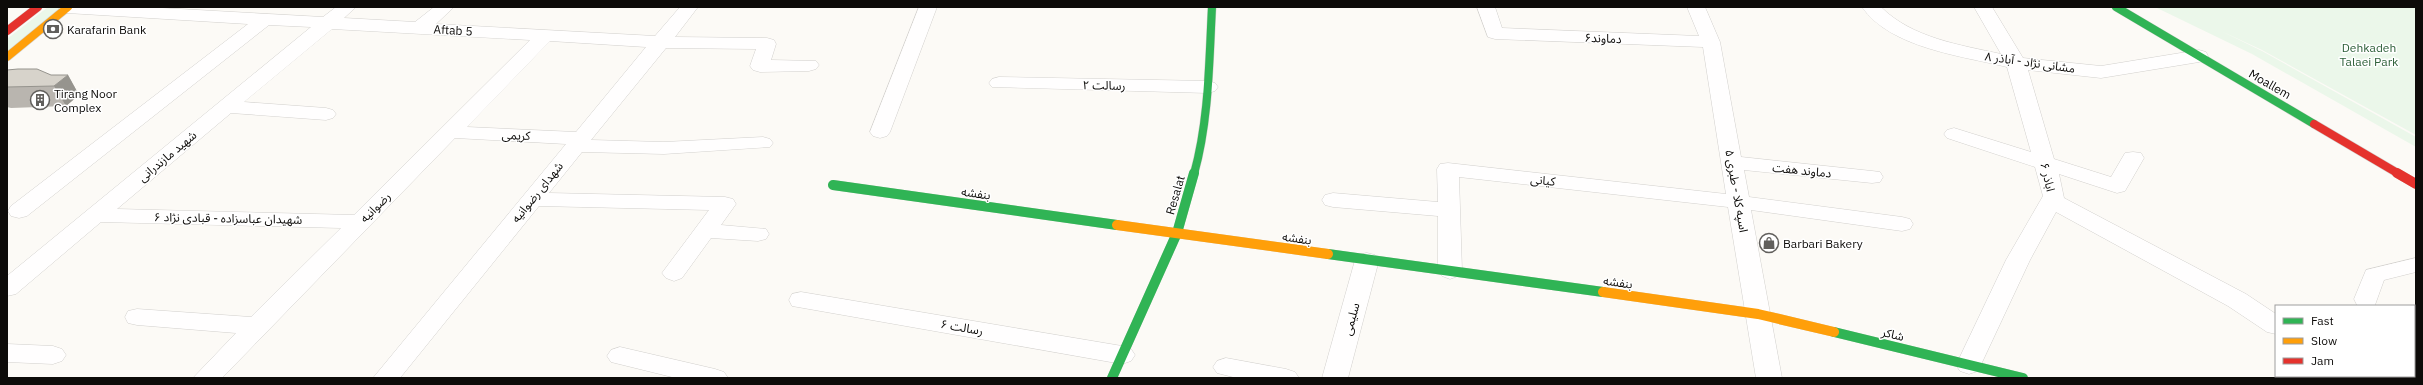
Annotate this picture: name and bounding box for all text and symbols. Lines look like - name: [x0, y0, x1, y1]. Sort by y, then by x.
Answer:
- bank icon: Karafarin Bank: [42, 18, 64, 40]
- street label: Aftab 5: [433, 21, 473, 39]
- place label: Karafarin Bank: [67, 22, 147, 37]
- street label: دماوند۶: [1584, 30, 1622, 46]
- park label: Dehkadeh Talaei Park: [2340, 40, 2399, 69]
- street label: مشانی نژاد - آباذر ۸: [1984, 48, 2076, 76]
- street label: Moallem: [2246, 66, 2294, 102]
- street label: رسالت ۲: [1082, 77, 1126, 93]
- place label: Tirang Noor Complex: [54, 86, 118, 115]
- building icon: Tirang Noor Complex: [29, 89, 51, 111]
- street label: شهید مازندرانی: [135, 127, 199, 185]
- street label: کریمی: [501, 127, 532, 143]
- street label: اسپه کلا - طبری ۵: [1721, 148, 1752, 234]
- street label: شهدای رضوانیه: [508, 159, 566, 225]
- street label: دماوند هفت: [1772, 159, 1833, 181]
- street label: اباذر ۶: [2037, 161, 2059, 193]
- street label: کیانی: [1530, 171, 1557, 189]
- street label: Resalat: [1162, 174, 1188, 216]
- street label: بنفشه: [960, 184, 992, 203]
- street label: رضوانیه: [357, 189, 393, 225]
- street label: شهیدان عباسزاده - قبادی نژاد ۶: [154, 209, 302, 227]
- street label: بنفشه: [1281, 229, 1313, 248]
- shop icon: Barbari Bakery: [1758, 232, 1780, 254]
- place label: Barbari Bakery: [1783, 236, 1863, 251]
- street label: بنفشه: [1602, 273, 1634, 292]
- street label: سلیمی: [1339, 301, 1363, 337]
- legend: [2275, 305, 2415, 377]
- text: Fast: [2311, 313, 2334, 328]
- street label: رسالت ۶: [940, 316, 984, 338]
- street label: شاکر: [1879, 324, 1906, 344]
- text: Slow: [2311, 333, 2337, 348]
- text: Jam: [2311, 353, 2334, 368]

